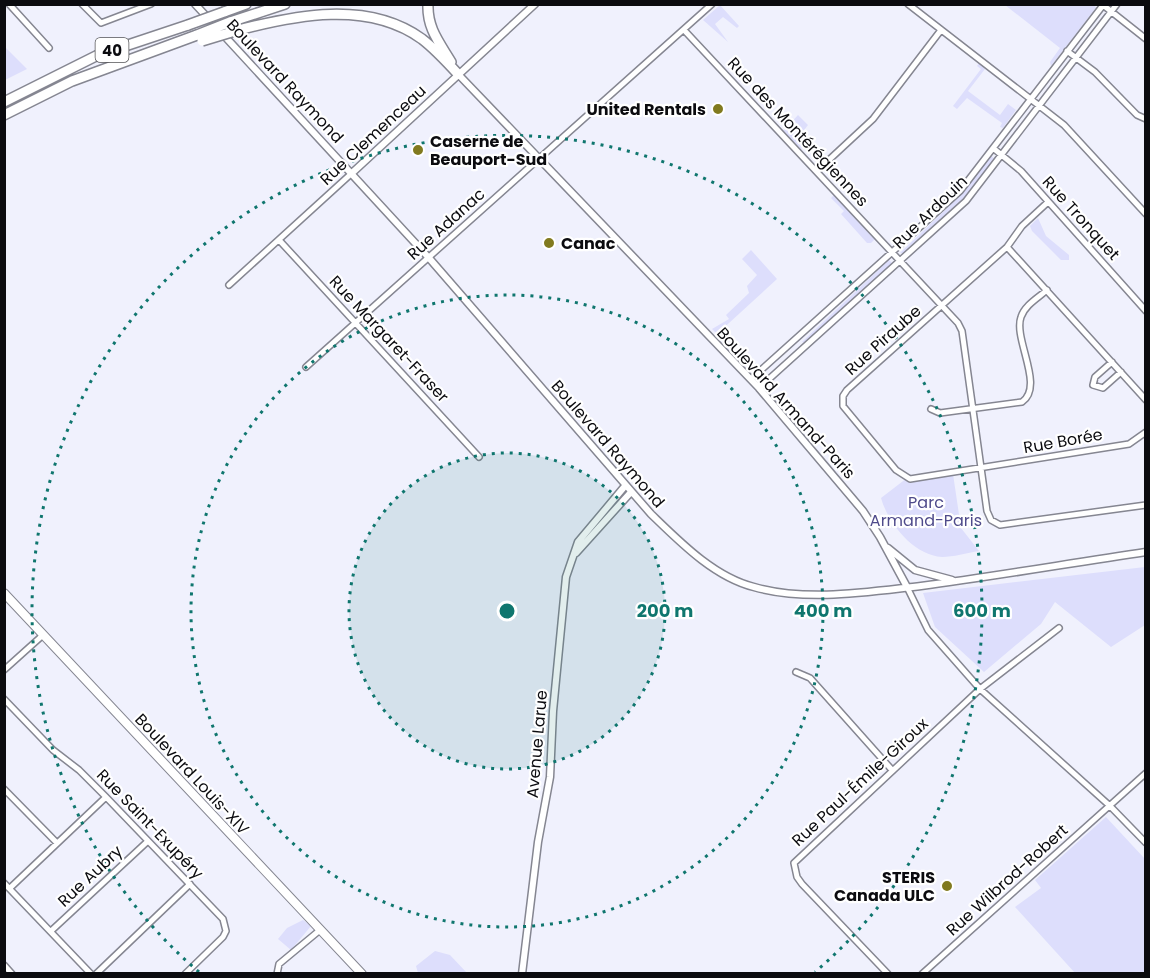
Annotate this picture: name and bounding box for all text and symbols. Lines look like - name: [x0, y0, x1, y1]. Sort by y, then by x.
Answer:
- street label: Boulevard Raymond: [221, 14, 349, 148]
- road number: 40: [96, 38, 128, 62]
- street label: Rue des Montérégiennes: [722, 52, 874, 212]
- street label: Rue Clemenceau: [315, 80, 431, 190]
- place label: United Rentals: [587, 98, 706, 121]
- marker: United Rentals: [711, 102, 725, 116]
- place label: Caserne de Beauport-Sud: [430, 130, 547, 171]
- marker: Caserne de Beauport-Sud: [411, 143, 425, 157]
- street label: Rue Ardouin: [887, 170, 973, 254]
- street label: Rue Tronquet: [1037, 171, 1125, 265]
- street label: Rue Adanac: [402, 183, 490, 265]
- place label: Canac: [561, 232, 616, 255]
- marker: Canac: [542, 236, 556, 250]
- street label: Rue Margaret-Fraser: [324, 270, 454, 408]
- street label: Rue Piraube: [840, 300, 926, 380]
- street label: Boulevard Armand-Paris: [711, 322, 861, 484]
- street label: Boulevard Raymond: [546, 375, 670, 513]
- street label: Rue Borée: [1022, 423, 1104, 459]
- park label: Parc Armand-Paris: [870, 491, 982, 532]
- text: 200 m: [637, 598, 693, 623]
- text: 400 m: [794, 598, 852, 623]
- text: 600 m: [953, 598, 1011, 623]
- centre of rings: [497, 601, 517, 621]
- street label: Avenue Larue: [521, 689, 553, 799]
- street label: Boulevard Louis-XIV: [130, 708, 254, 840]
- street label: Rue Paul-Émile-Giroux: [787, 712, 934, 851]
- street label: Rue Saint-Exupéry: [91, 764, 209, 884]
- street label: Rue Wilbrod-Robert: [941, 819, 1073, 941]
- street label: Rue Aubry: [53, 840, 127, 912]
- place label: STERIS Canada ULC: [834, 866, 935, 907]
- marker: STERIS Canada ULC: [940, 879, 954, 893]

